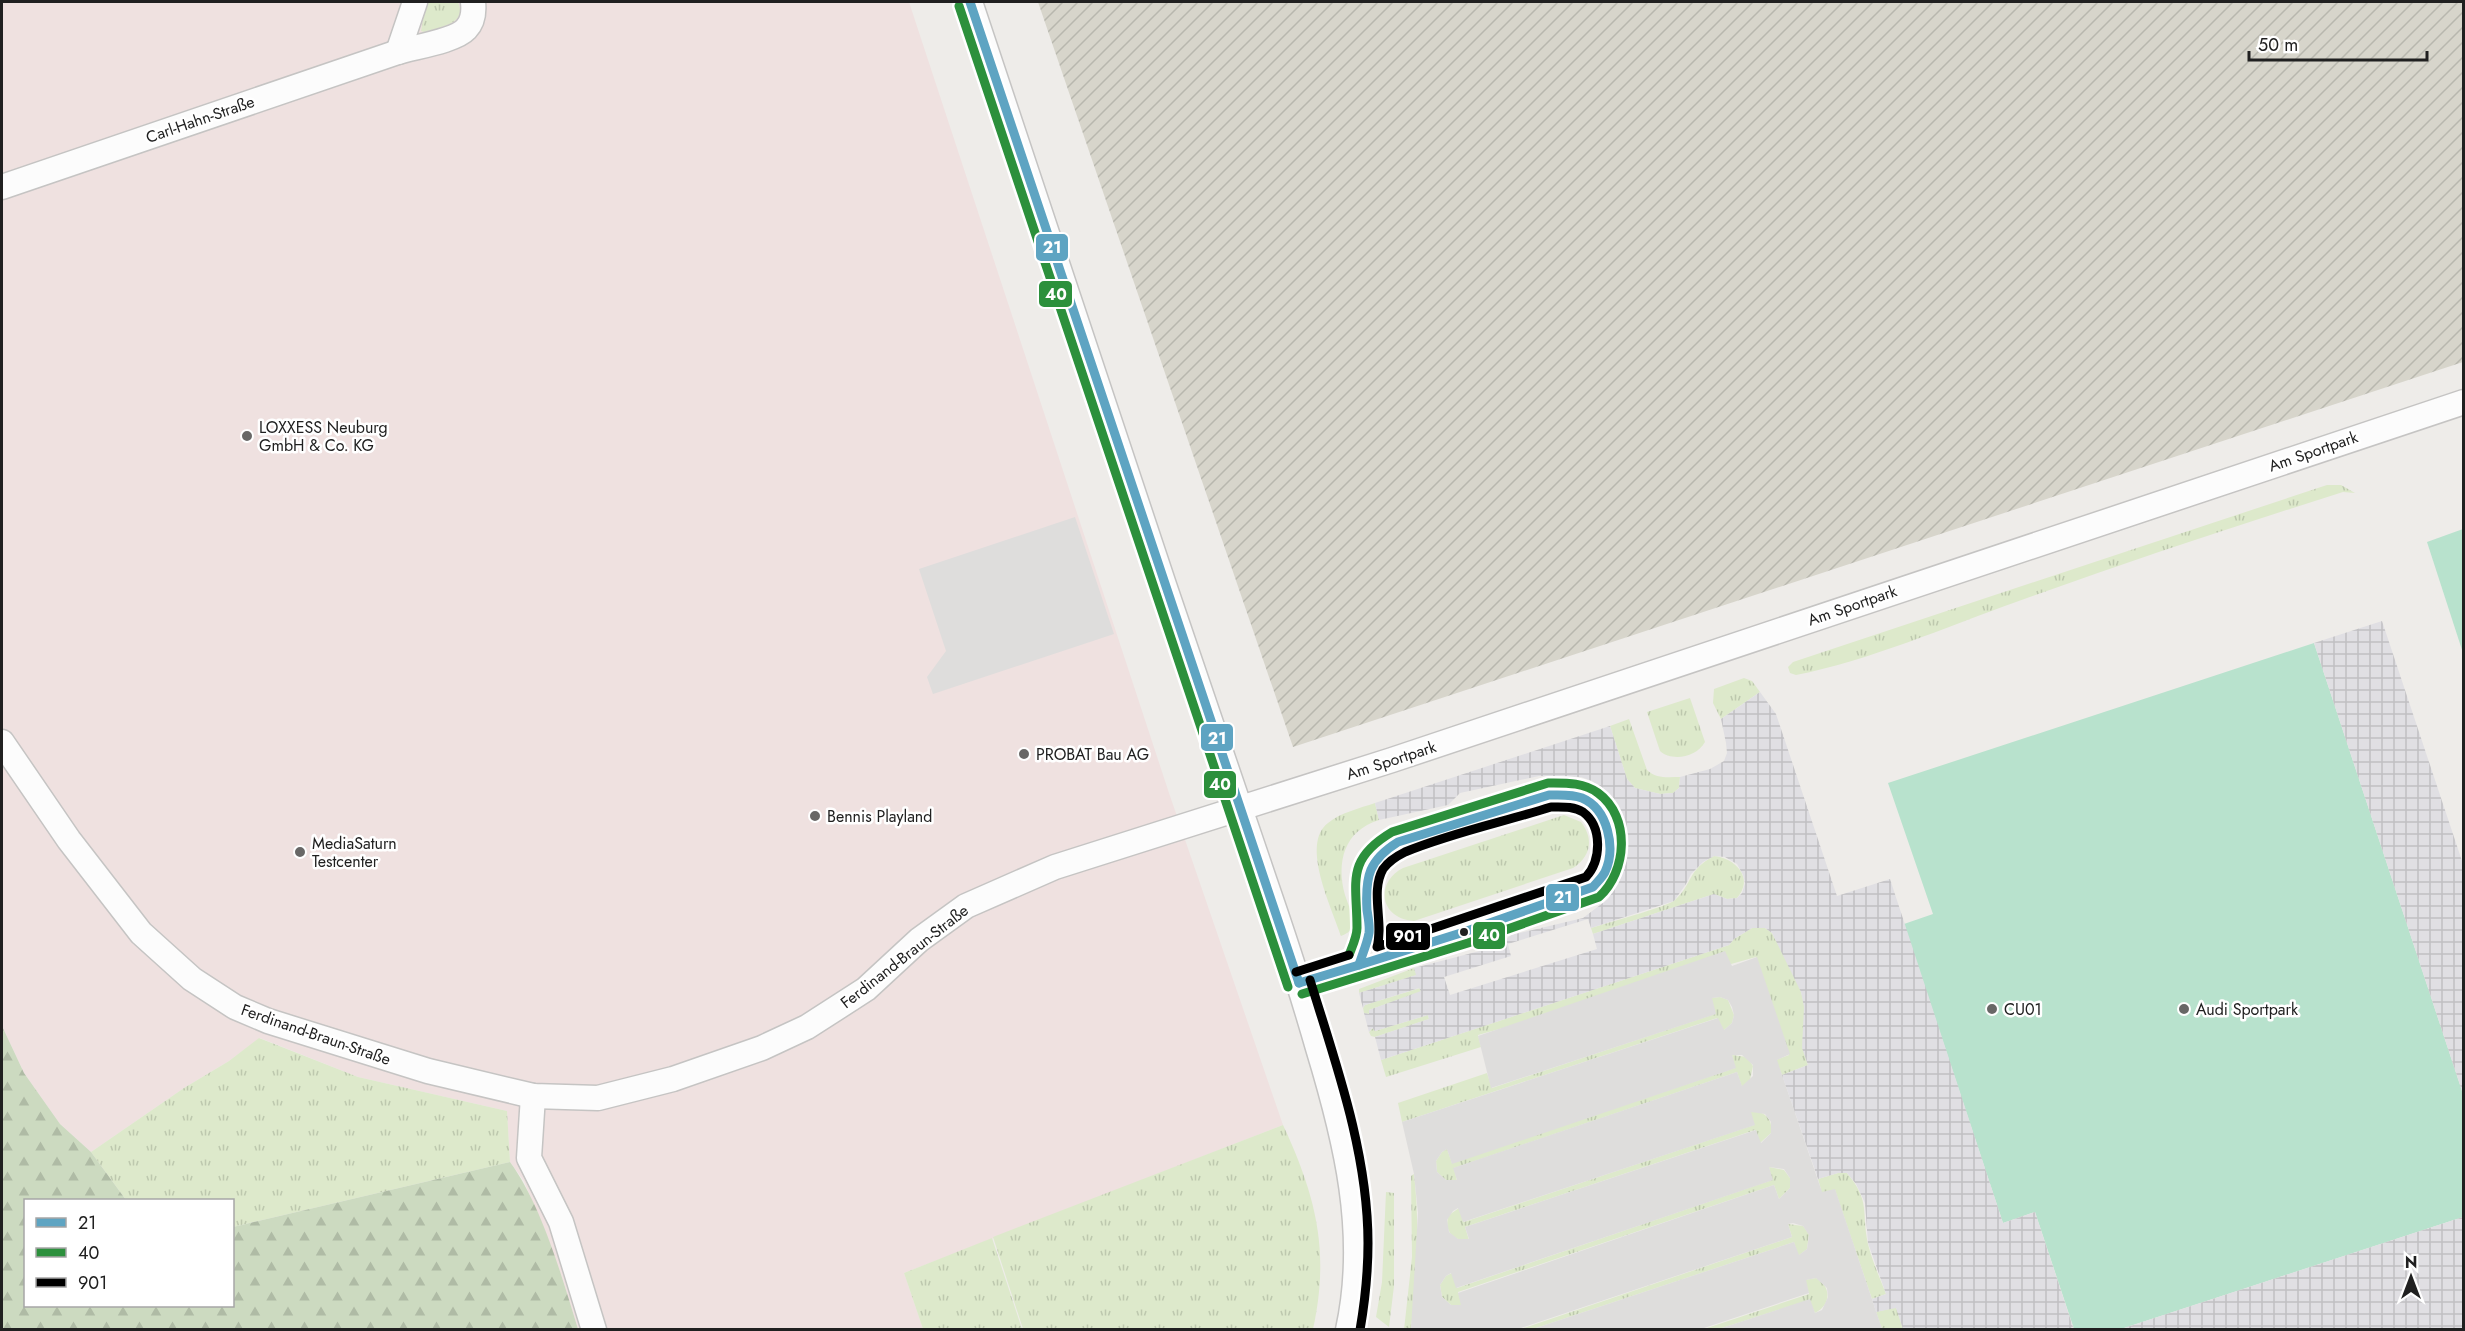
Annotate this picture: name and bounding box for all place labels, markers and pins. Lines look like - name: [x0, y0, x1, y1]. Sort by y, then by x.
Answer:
- place label: LOXXESS Neuburg GmbH & Co. KG: [259, 416, 388, 457]
- marker: LOXXESS Neuburg GmbH & Co. KG: [240, 429, 254, 443]
- place label: PROBAT Bau AG: [1036, 743, 1149, 766]
- marker: PROBAT Bau AG: [1017, 747, 1031, 761]
- place label: Bennis Playland: [827, 805, 932, 828]
- marker: Bennis Playland: [808, 809, 822, 823]
- place label: MediaSaturn Testcenter: [312, 832, 397, 873]
- marker: MediaSaturn Testcenter: [293, 845, 307, 859]
- unlabelled marker: [1458, 926, 1470, 938]
- place label: CU01: [2004, 998, 2042, 1021]
- place label: Audi Sportpark: [2196, 998, 2299, 1021]
- marker: CU01: [1985, 1002, 1999, 1016]
- marker: Audi Sportpark: [2177, 1002, 2191, 1016]

